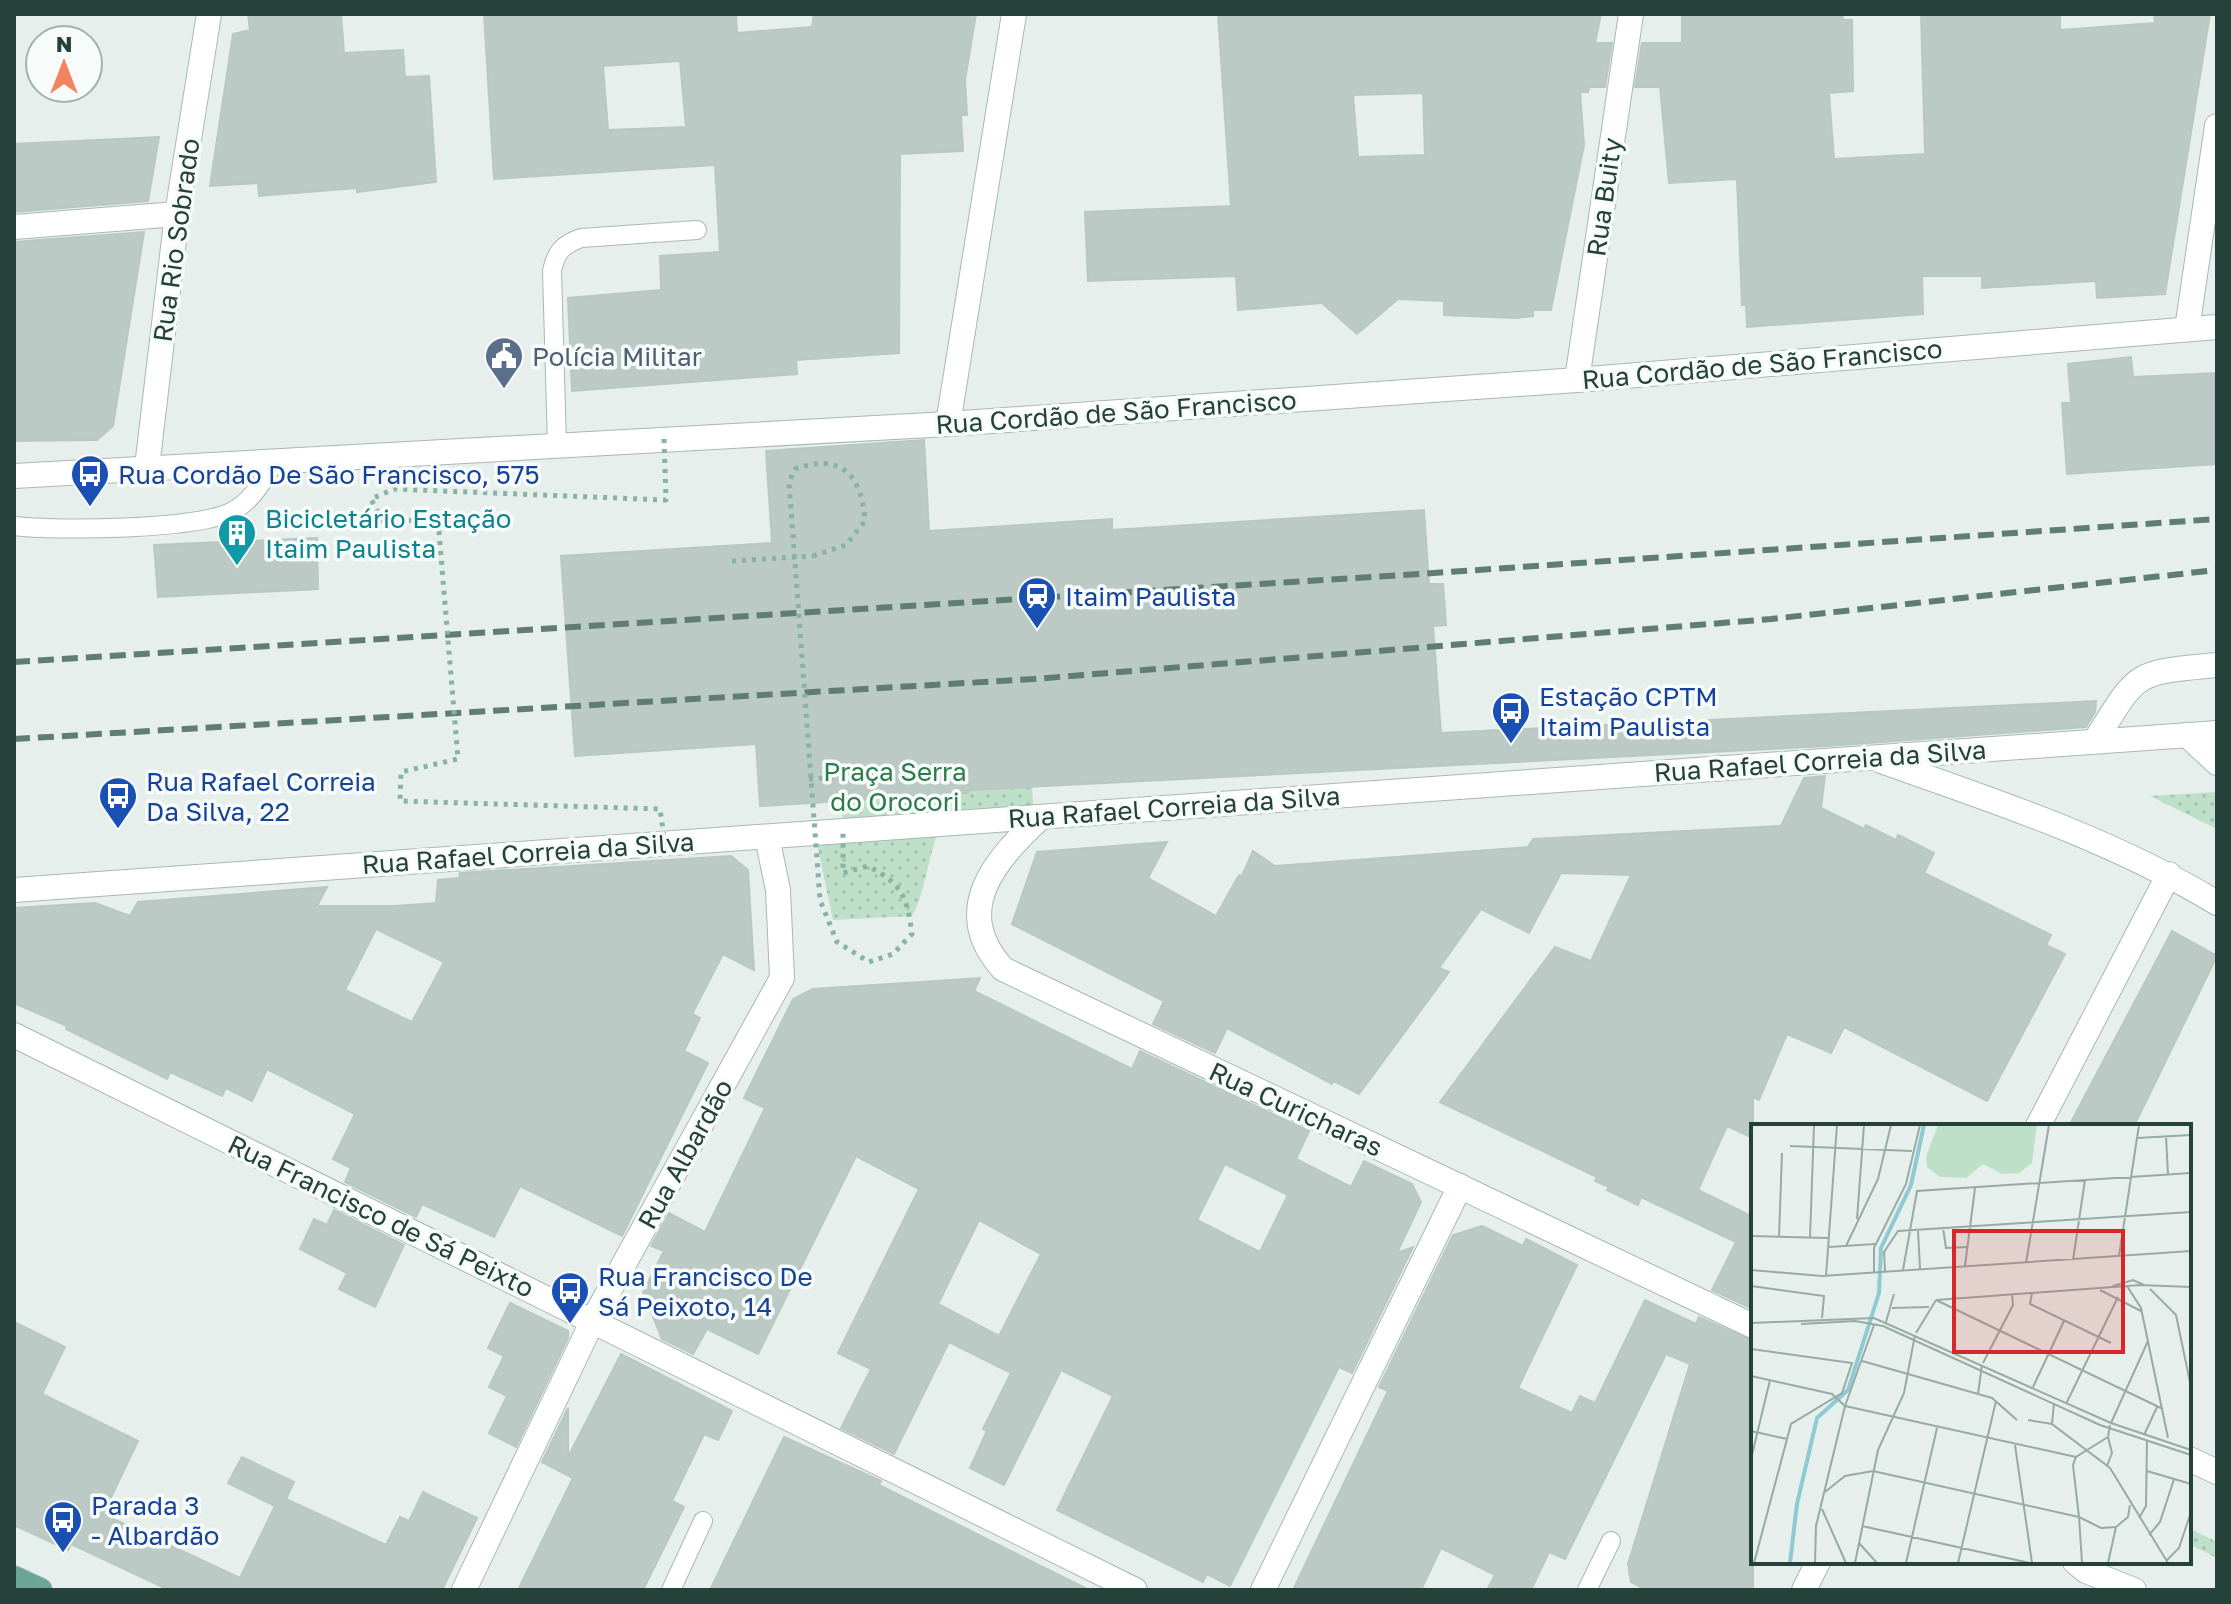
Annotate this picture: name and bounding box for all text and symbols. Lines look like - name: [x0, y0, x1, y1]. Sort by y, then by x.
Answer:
- north arrow: [24, 24, 104, 104]
- text: N: [56, 30, 72, 57]
- street label: Rua Buity: [1580, 135, 1628, 258]
- street label: Rua Rio Sobrado: [146, 136, 206, 344]
- street label: Rua Cordão de São Francisco: [1580, 333, 1944, 395]
- public building icon: Polícia Militar: [483, 335, 525, 390]
- place label: Polícia Militar: [532, 341, 702, 372]
- street label: Rua Cordão de São Francisco: [934, 384, 1298, 440]
- bus stop icon: Rua Cordão De São Francisco, 575: [69, 453, 111, 508]
- place label: Rua Cordão De São Francisco, 575: [118, 459, 540, 490]
- place label: Bicicletário Estação Itaim Paulista: [265, 503, 511, 564]
- building icon: Bicicletário Estação Itaim Paulista: [216, 512, 258, 567]
- station icon: Itaim Paulista: [1016, 575, 1058, 630]
- place label: Itaim Paulista: [1065, 581, 1236, 612]
- place label: Estação CPTM Itaim Paulista: [1539, 681, 1718, 742]
- bus stop icon: Estação CPTM Itaim Paulista: [1490, 690, 1532, 745]
- street label: Rua Rafael Correia da Silva: [1653, 734, 1987, 788]
- park label: Praça Serra do Orocori: [823, 756, 967, 817]
- place label: Rua Rafael Correia Da Silva, 22: [146, 766, 376, 827]
- bus stop icon: Rua Rafael Correia Da Silva, 22: [97, 775, 139, 830]
- street label: Rua Rafael Correia da Silva: [1007, 780, 1341, 834]
- street label: Rua Rafael Correia da Silva: [361, 826, 695, 880]
- street label: Rua Curicharas: [1204, 1055, 1388, 1163]
- street label: Rua Albardão: [631, 1074, 739, 1234]
- inset map: [1751, 1124, 2191, 1564]
- street label: Rua Francisco de Sá Peixto: [223, 1128, 539, 1304]
- place label: Rua Francisco De Sá Peixoto, 14: [598, 1261, 813, 1322]
- bus stop icon: Rua Francisco De Sá Peixoto, 14: [549, 1270, 591, 1325]
- place label: Parada 3 - Albardão: [91, 1490, 219, 1551]
- bus stop icon: Parada 3 - Albardão: [42, 1499, 84, 1554]

